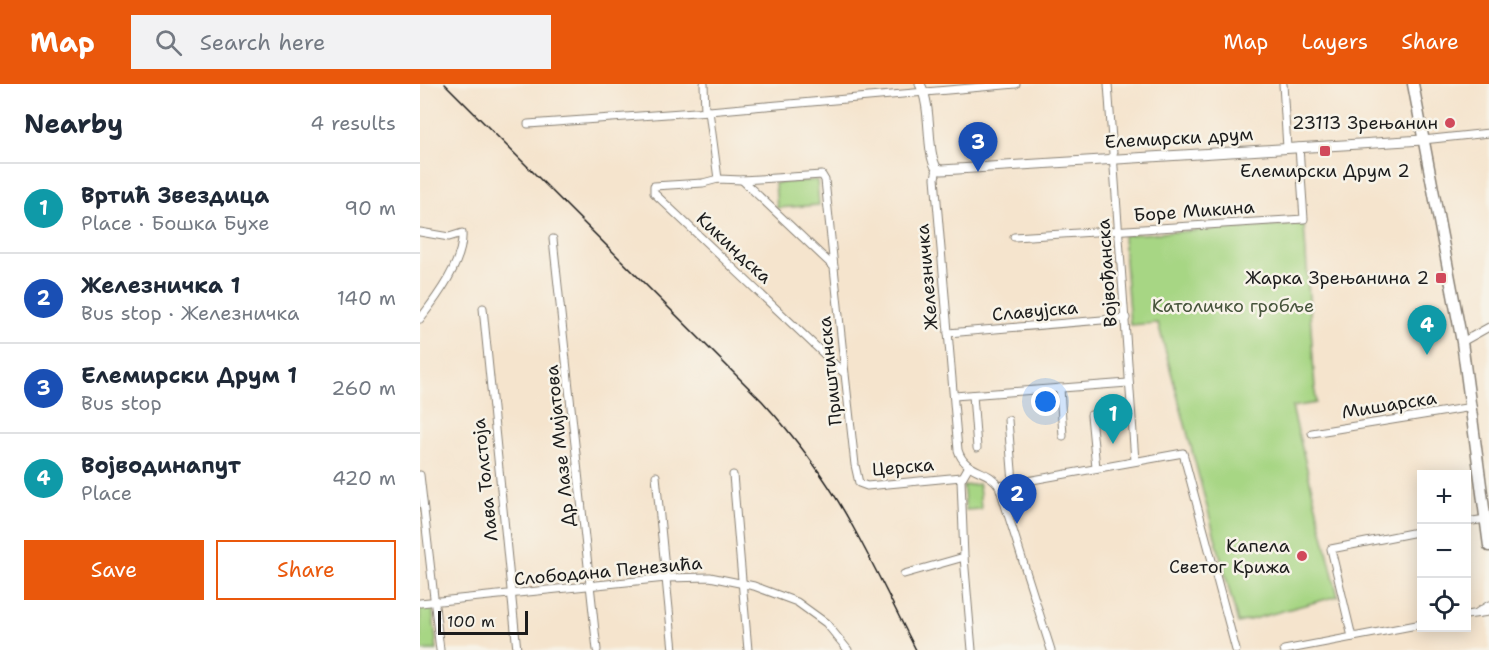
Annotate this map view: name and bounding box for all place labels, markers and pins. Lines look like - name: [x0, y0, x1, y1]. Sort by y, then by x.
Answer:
- place label: 23113 Зрењанин: [1292, 111, 1438, 135]
- marker: 23113 Зрењанин: [1443, 116, 1457, 130]
- pin: 3: [958, 122, 998, 172]
- marker: Елемирски Друм 2: [1318, 144, 1332, 158]
- place label: Елемирски Друм 2: [1240, 159, 1410, 183]
- place label: Жарка Зрењанина 2: [1245, 266, 1429, 290]
- marker: Жарка Зрењанина 2: [1434, 271, 1448, 285]
- pin: 4: [1408, 306, 1446, 355]
- pin: 1: [1094, 394, 1132, 444]
- pin: 2: [998, 474, 1036, 524]
- place label: Капела Светог Крижа: [1169, 534, 1290, 579]
- marker: Капела Светог Крижа: [1295, 549, 1309, 563]

